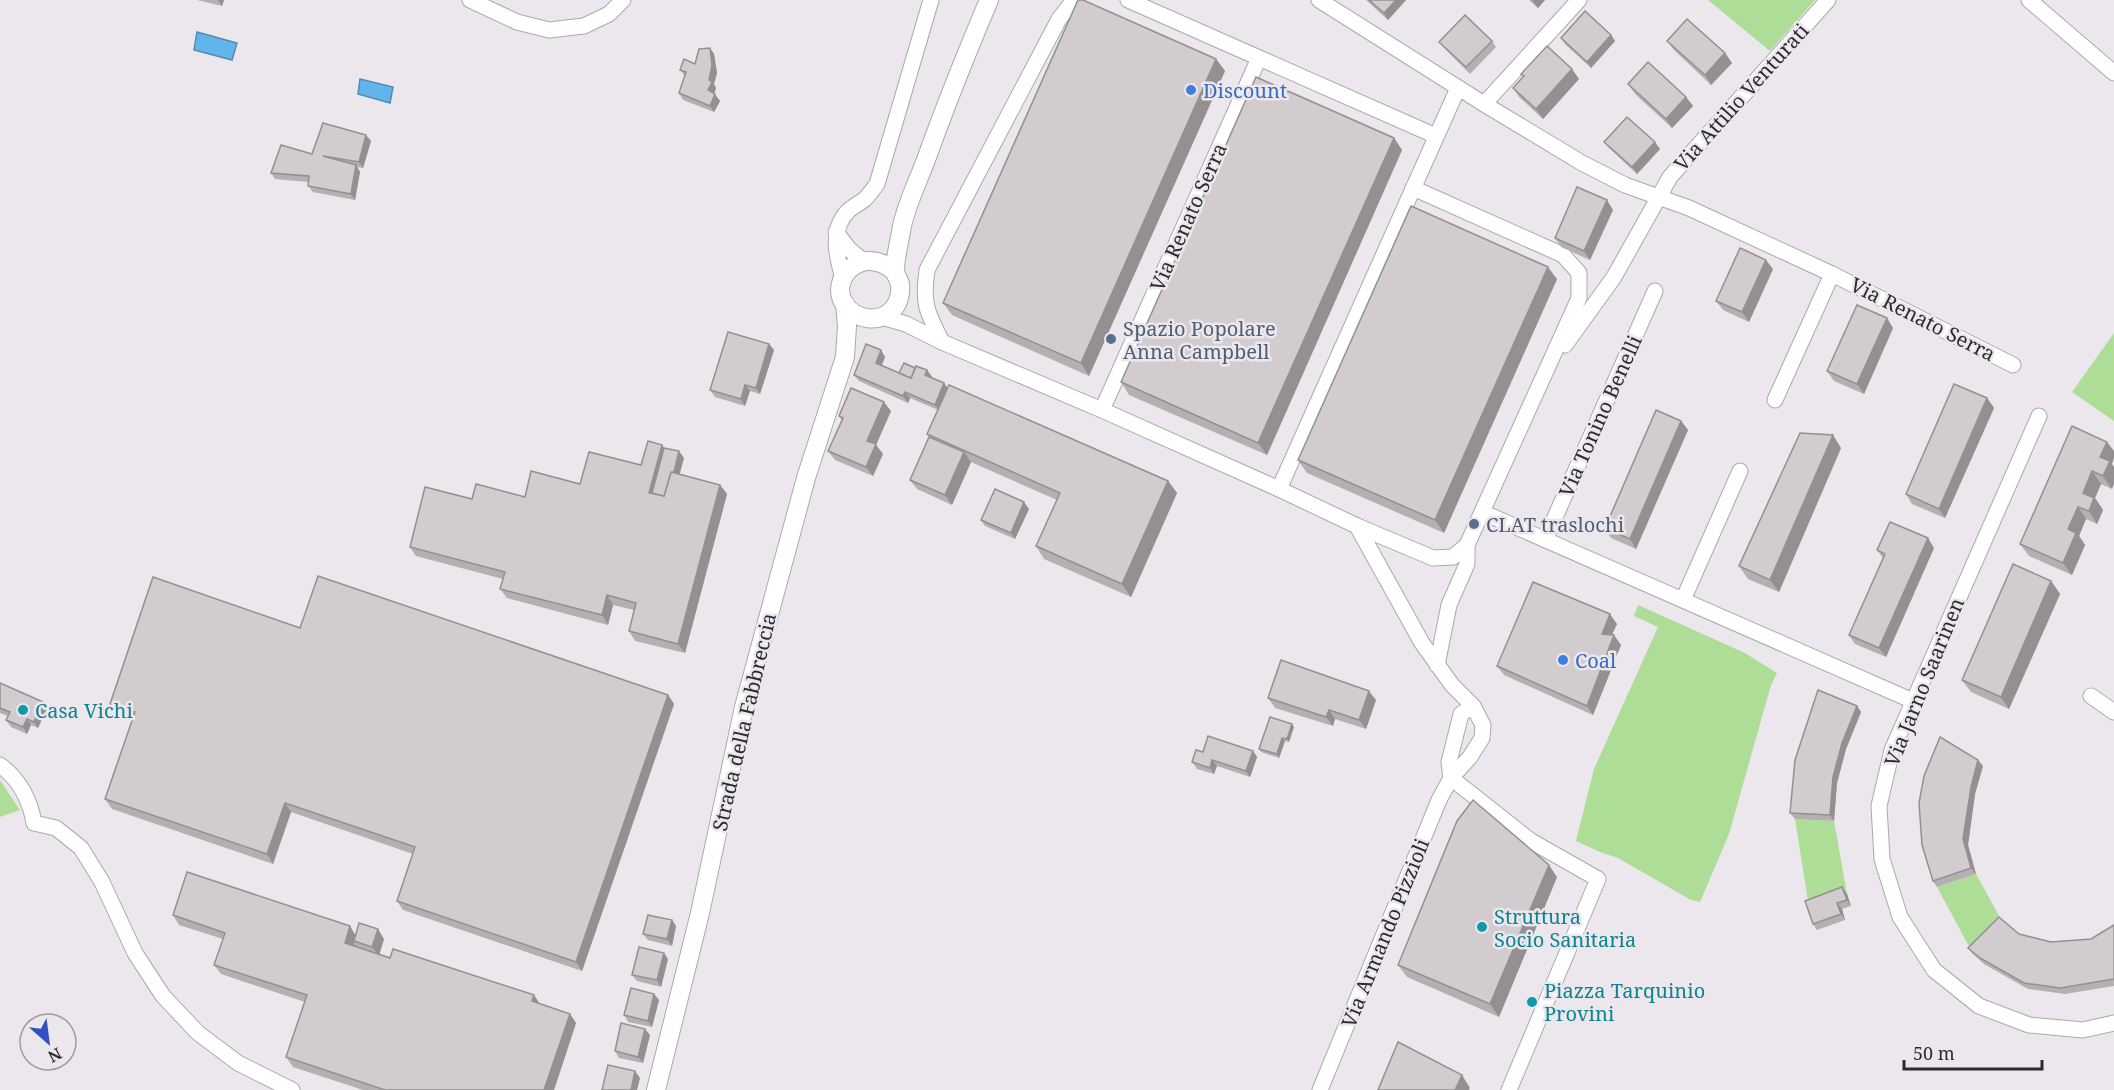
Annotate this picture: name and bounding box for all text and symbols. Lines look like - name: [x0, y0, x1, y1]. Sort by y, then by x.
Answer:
- street label: Via Attilio Venturati: [1668, 17, 1815, 176]
- place label: Discount: [1203, 77, 1287, 104]
- marker: Discount: [1184, 83, 1198, 97]
- street label: Via Renato Serra: [1143, 139, 1233, 295]
- street label: Via Renato Serra: [1846, 271, 2000, 367]
- place label: Spazio Popolare Anna Campbell: [1123, 315, 1276, 365]
- street label: Via Tonino Benelli: [1552, 330, 1648, 501]
- marker: Spazio Popolare Anna Campbell: [1104, 332, 1118, 346]
- place label: CLAT traslochi: [1486, 511, 1625, 538]
- marker: CLAT traslochi: [1467, 517, 1481, 531]
- street label: Via Jarno Saarinen: [1878, 594, 1970, 770]
- street label: Strada della Fabbreccia: [706, 610, 782, 834]
- place label: Coal: [1575, 647, 1616, 674]
- marker: Coal: [1556, 653, 1570, 667]
- place label: Casa Vichi: [35, 697, 133, 724]
- marker: Casa Vichi: [16, 703, 30, 717]
- street label: Via Armando Pizzioli: [1335, 834, 1435, 1031]
- place label: Struttura Socio Sanitaria: [1494, 903, 1636, 953]
- marker: Struttura Socio Sanitaria: [1475, 920, 1489, 934]
- place label: Piazza Tarquinio Provini: [1544, 977, 1705, 1027]
- marker: Piazza Tarquinio Provini: [1525, 995, 1539, 1009]
- north arrow: [18, 1012, 78, 1072]
- scale bar: [1904, 1033, 2042, 1071]
- text: 50 m: [1913, 1041, 1955, 1065]
- text: N: [44, 1043, 66, 1068]

